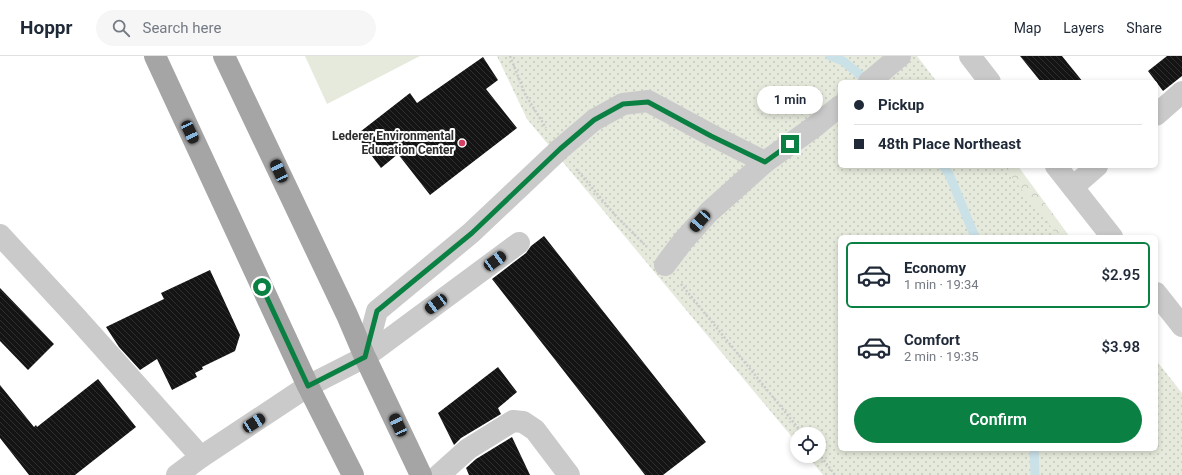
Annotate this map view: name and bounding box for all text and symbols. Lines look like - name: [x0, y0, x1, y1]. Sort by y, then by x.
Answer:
- search box: [96, 10, 376, 46]
- text: Hoppr: [20, 16, 72, 39]
- icon: search: [110, 17, 132, 39]
- text: Search here: [142, 19, 221, 37]
- text: Map: [1014, 20, 1041, 36]
- text: Layers: [1063, 20, 1104, 36]
- text: Share: [1126, 20, 1162, 36]
- callout: 1 min: [757, 86, 823, 114]
- text: 1 min: [774, 92, 806, 107]
- text: Pickup: [878, 96, 924, 114]
- car: [179, 119, 201, 145]
- place label: Lederer Environmental Education Center: [332, 129, 455, 157]
- route end: [781, 135, 799, 153]
- text: 48th Place Northeast: [878, 135, 1021, 153]
- marker: Lederer Environmental Education Center: [457, 138, 467, 148]
- car: [268, 158, 290, 184]
- car: [688, 208, 712, 234]
- car: [482, 249, 508, 273]
- icon: car: [856, 257, 892, 293]
- text: Economy: [904, 259, 966, 277]
- text: $2.95: [1101, 266, 1140, 284]
- text: 1 min · 19:34: [904, 277, 979, 292]
- route start: [253, 278, 271, 296]
- car: [423, 292, 449, 316]
- icon: car: [856, 329, 892, 365]
- text: Comfort: [904, 331, 960, 349]
- text: $3.98: [1101, 338, 1140, 356]
- text: 2 min · 19:35: [904, 349, 979, 364]
- button: Confirm: [854, 397, 1142, 443]
- car: [241, 411, 267, 435]
- car: [387, 412, 409, 438]
- map controls: [790, 427, 826, 463]
- button: locate: [790, 427, 826, 463]

